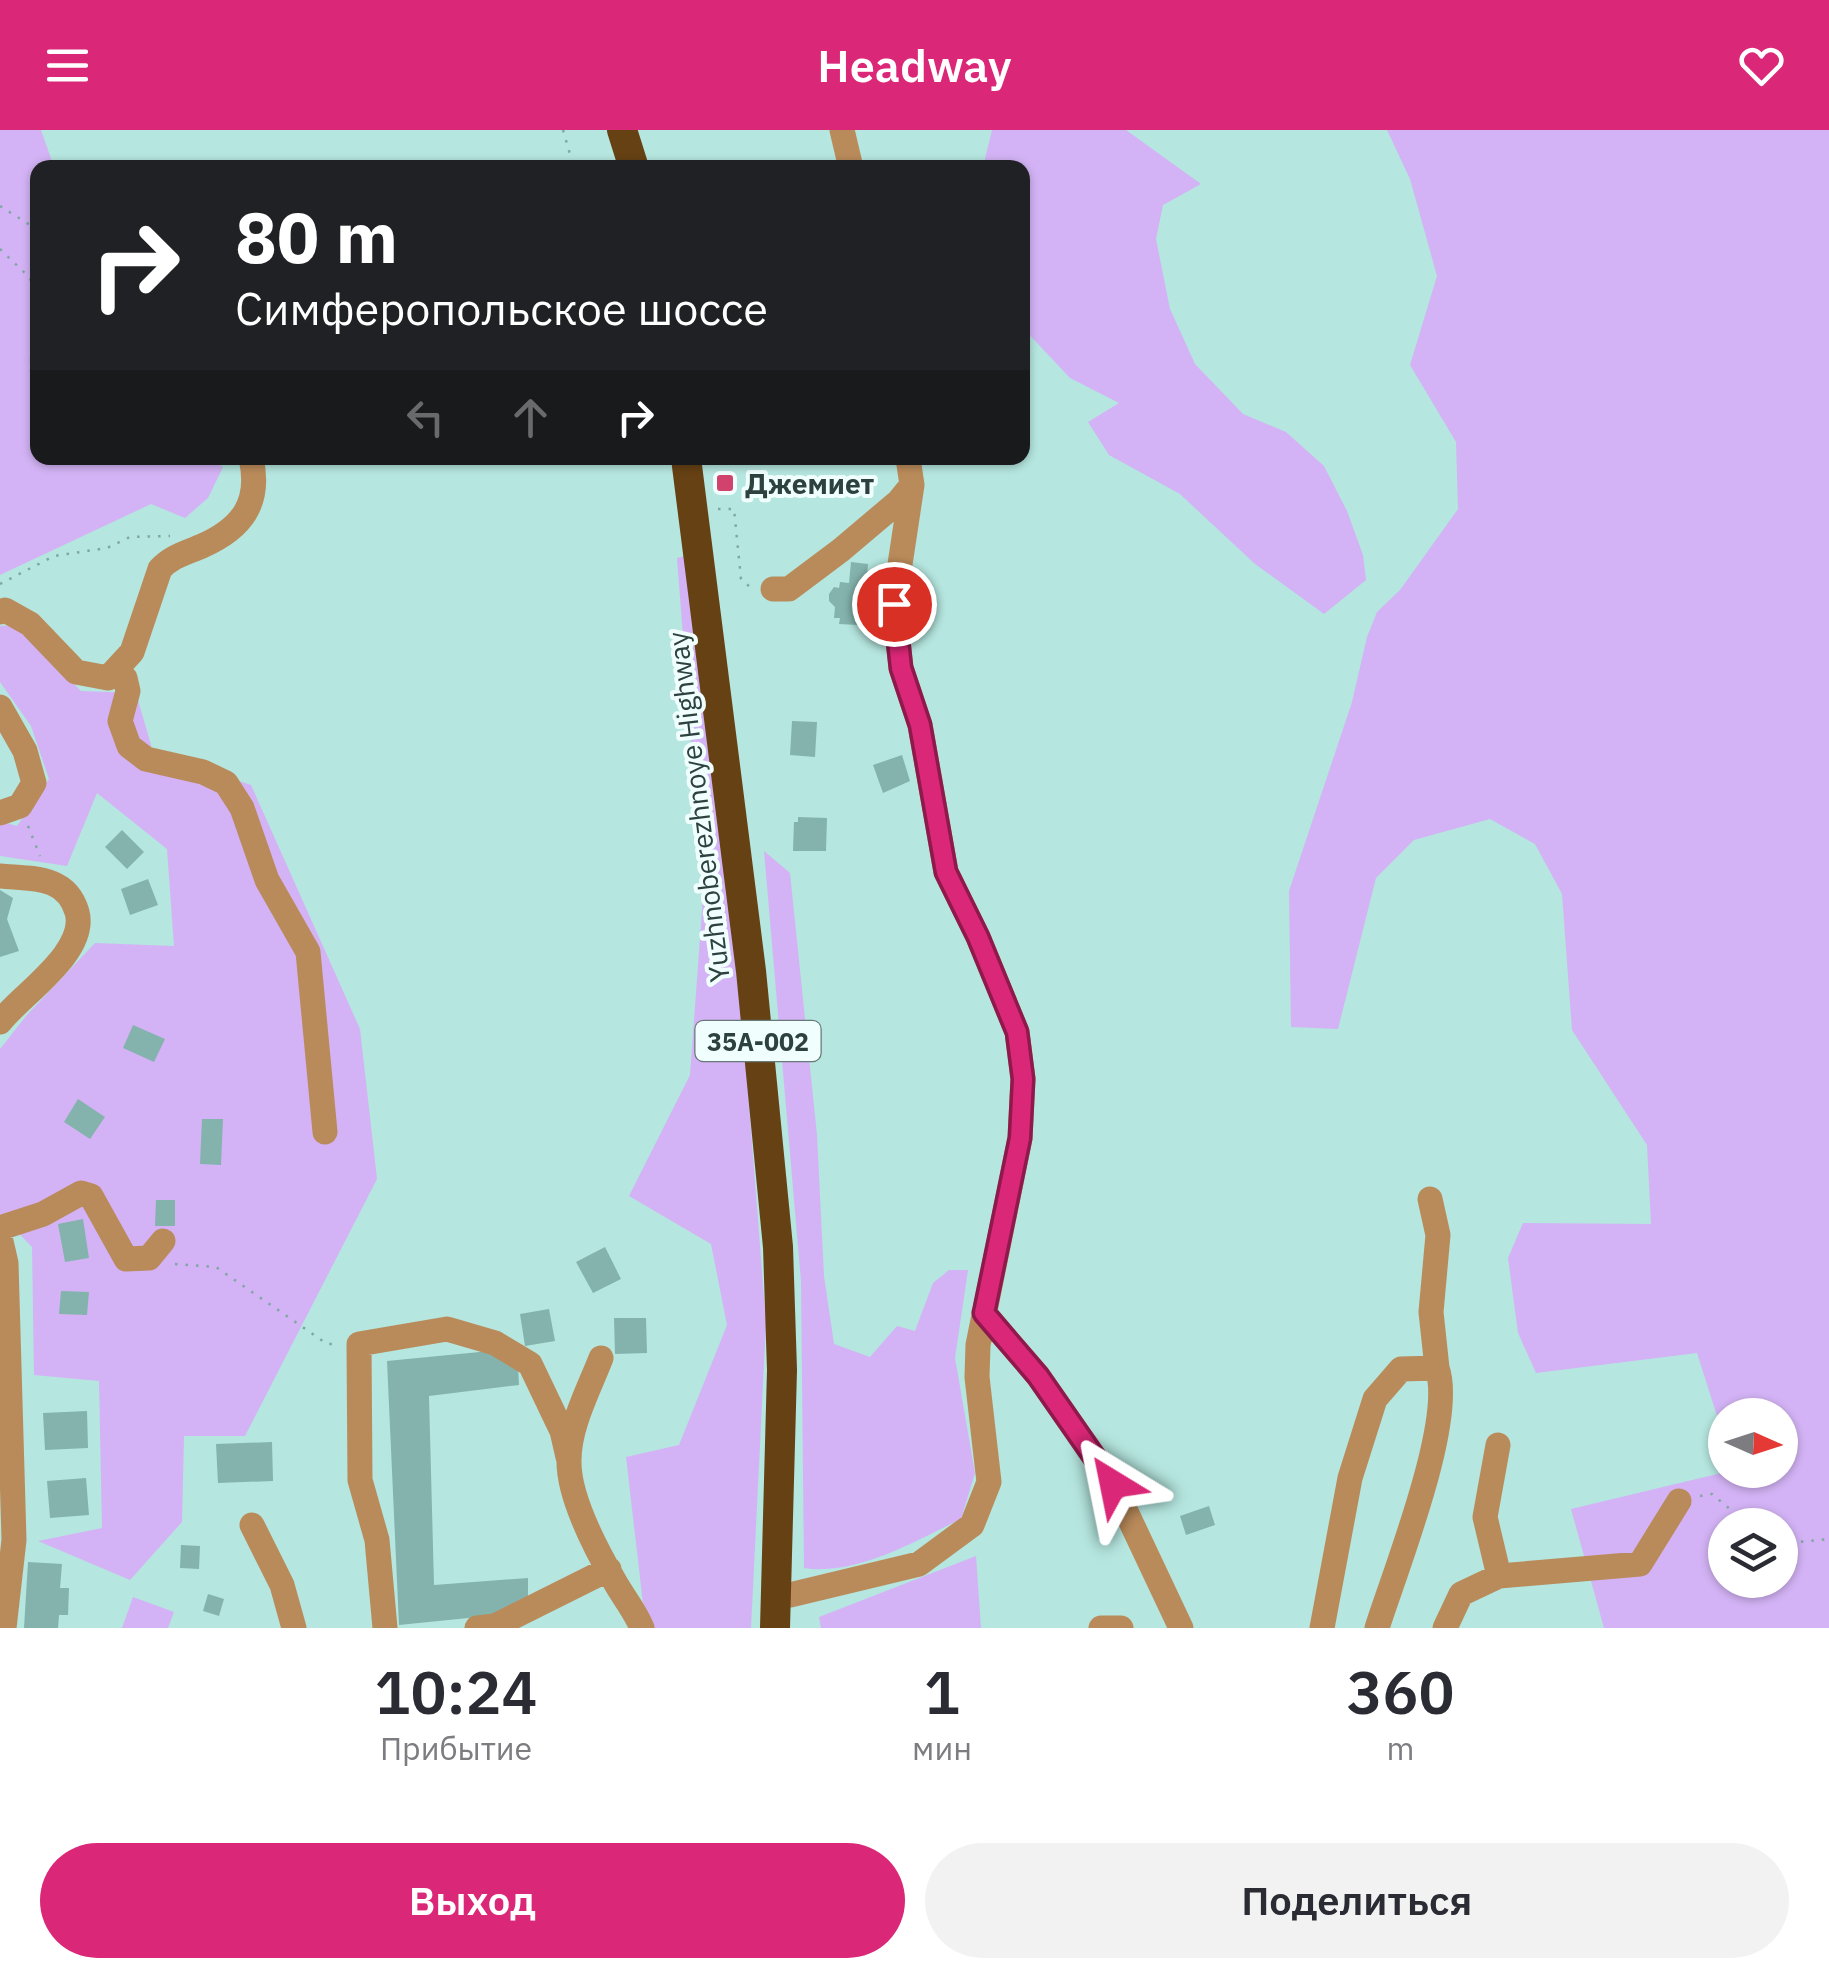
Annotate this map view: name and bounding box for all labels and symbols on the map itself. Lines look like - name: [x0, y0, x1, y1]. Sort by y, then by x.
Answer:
- place label: Джемиет: [745, 465, 875, 502]
- marker: Джемиет: [714, 472, 736, 494]
- pin: [852, 562, 937, 647]
- street label: Yuzhnoberezhnoye Highway: [658, 630, 738, 984]
- road number: 35А-002: [696, 1021, 820, 1061]
- north arrow: [1708, 1398, 1798, 1488]
- position arrow: [1061, 1432, 1165, 1536]

